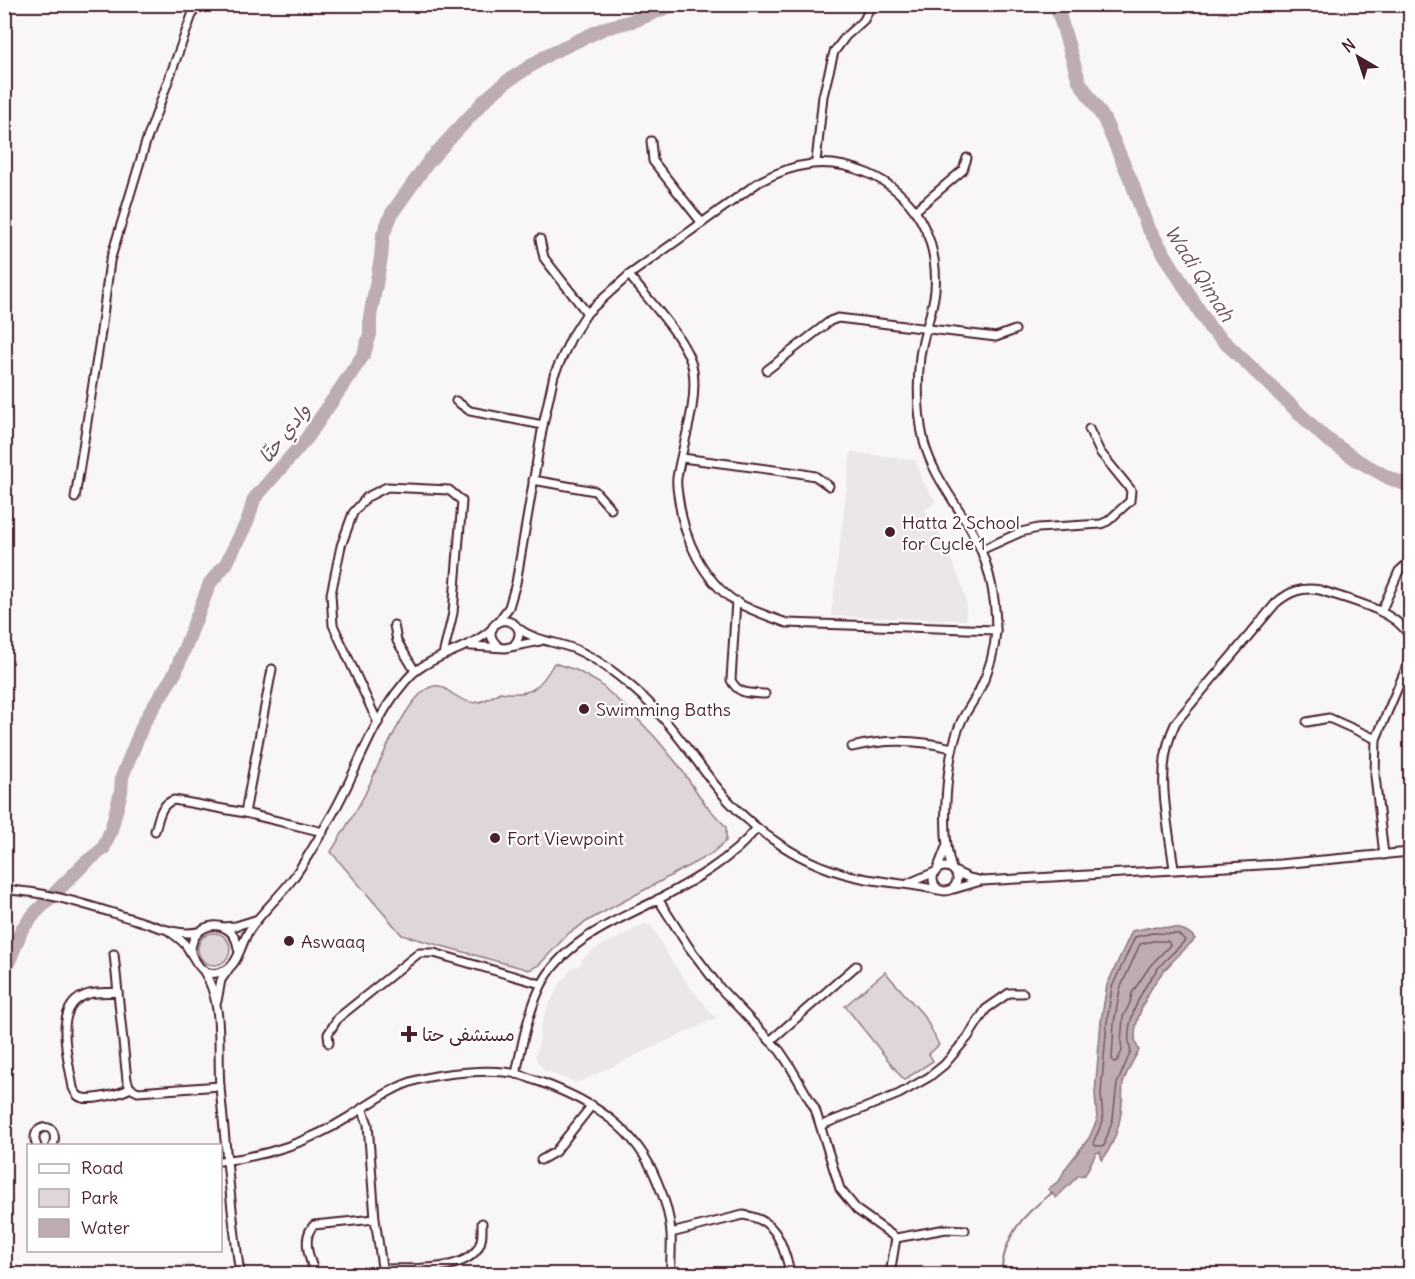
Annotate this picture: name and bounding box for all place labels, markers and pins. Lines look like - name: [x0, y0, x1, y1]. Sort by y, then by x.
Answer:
- place label: Hatta 2 School for Cycle 1: [902, 511, 1020, 555]
- marker: Hatta 2 School for Cycle 1: [883, 525, 897, 539]
- place label: Swimming Baths: [596, 698, 731, 721]
- marker: Swimming Baths: [577, 702, 591, 716]
- place label: Fort Viewpoint: [507, 827, 624, 850]
- marker: Fort Viewpoint: [488, 831, 502, 845]
- place label: Aswaaq: [301, 930, 365, 953]
- marker: Aswaaq: [282, 934, 296, 948]
- place label: مستشفى حتا: [422, 1023, 515, 1046]
- marker: مستشفى حتا: [400, 1025, 418, 1043]

